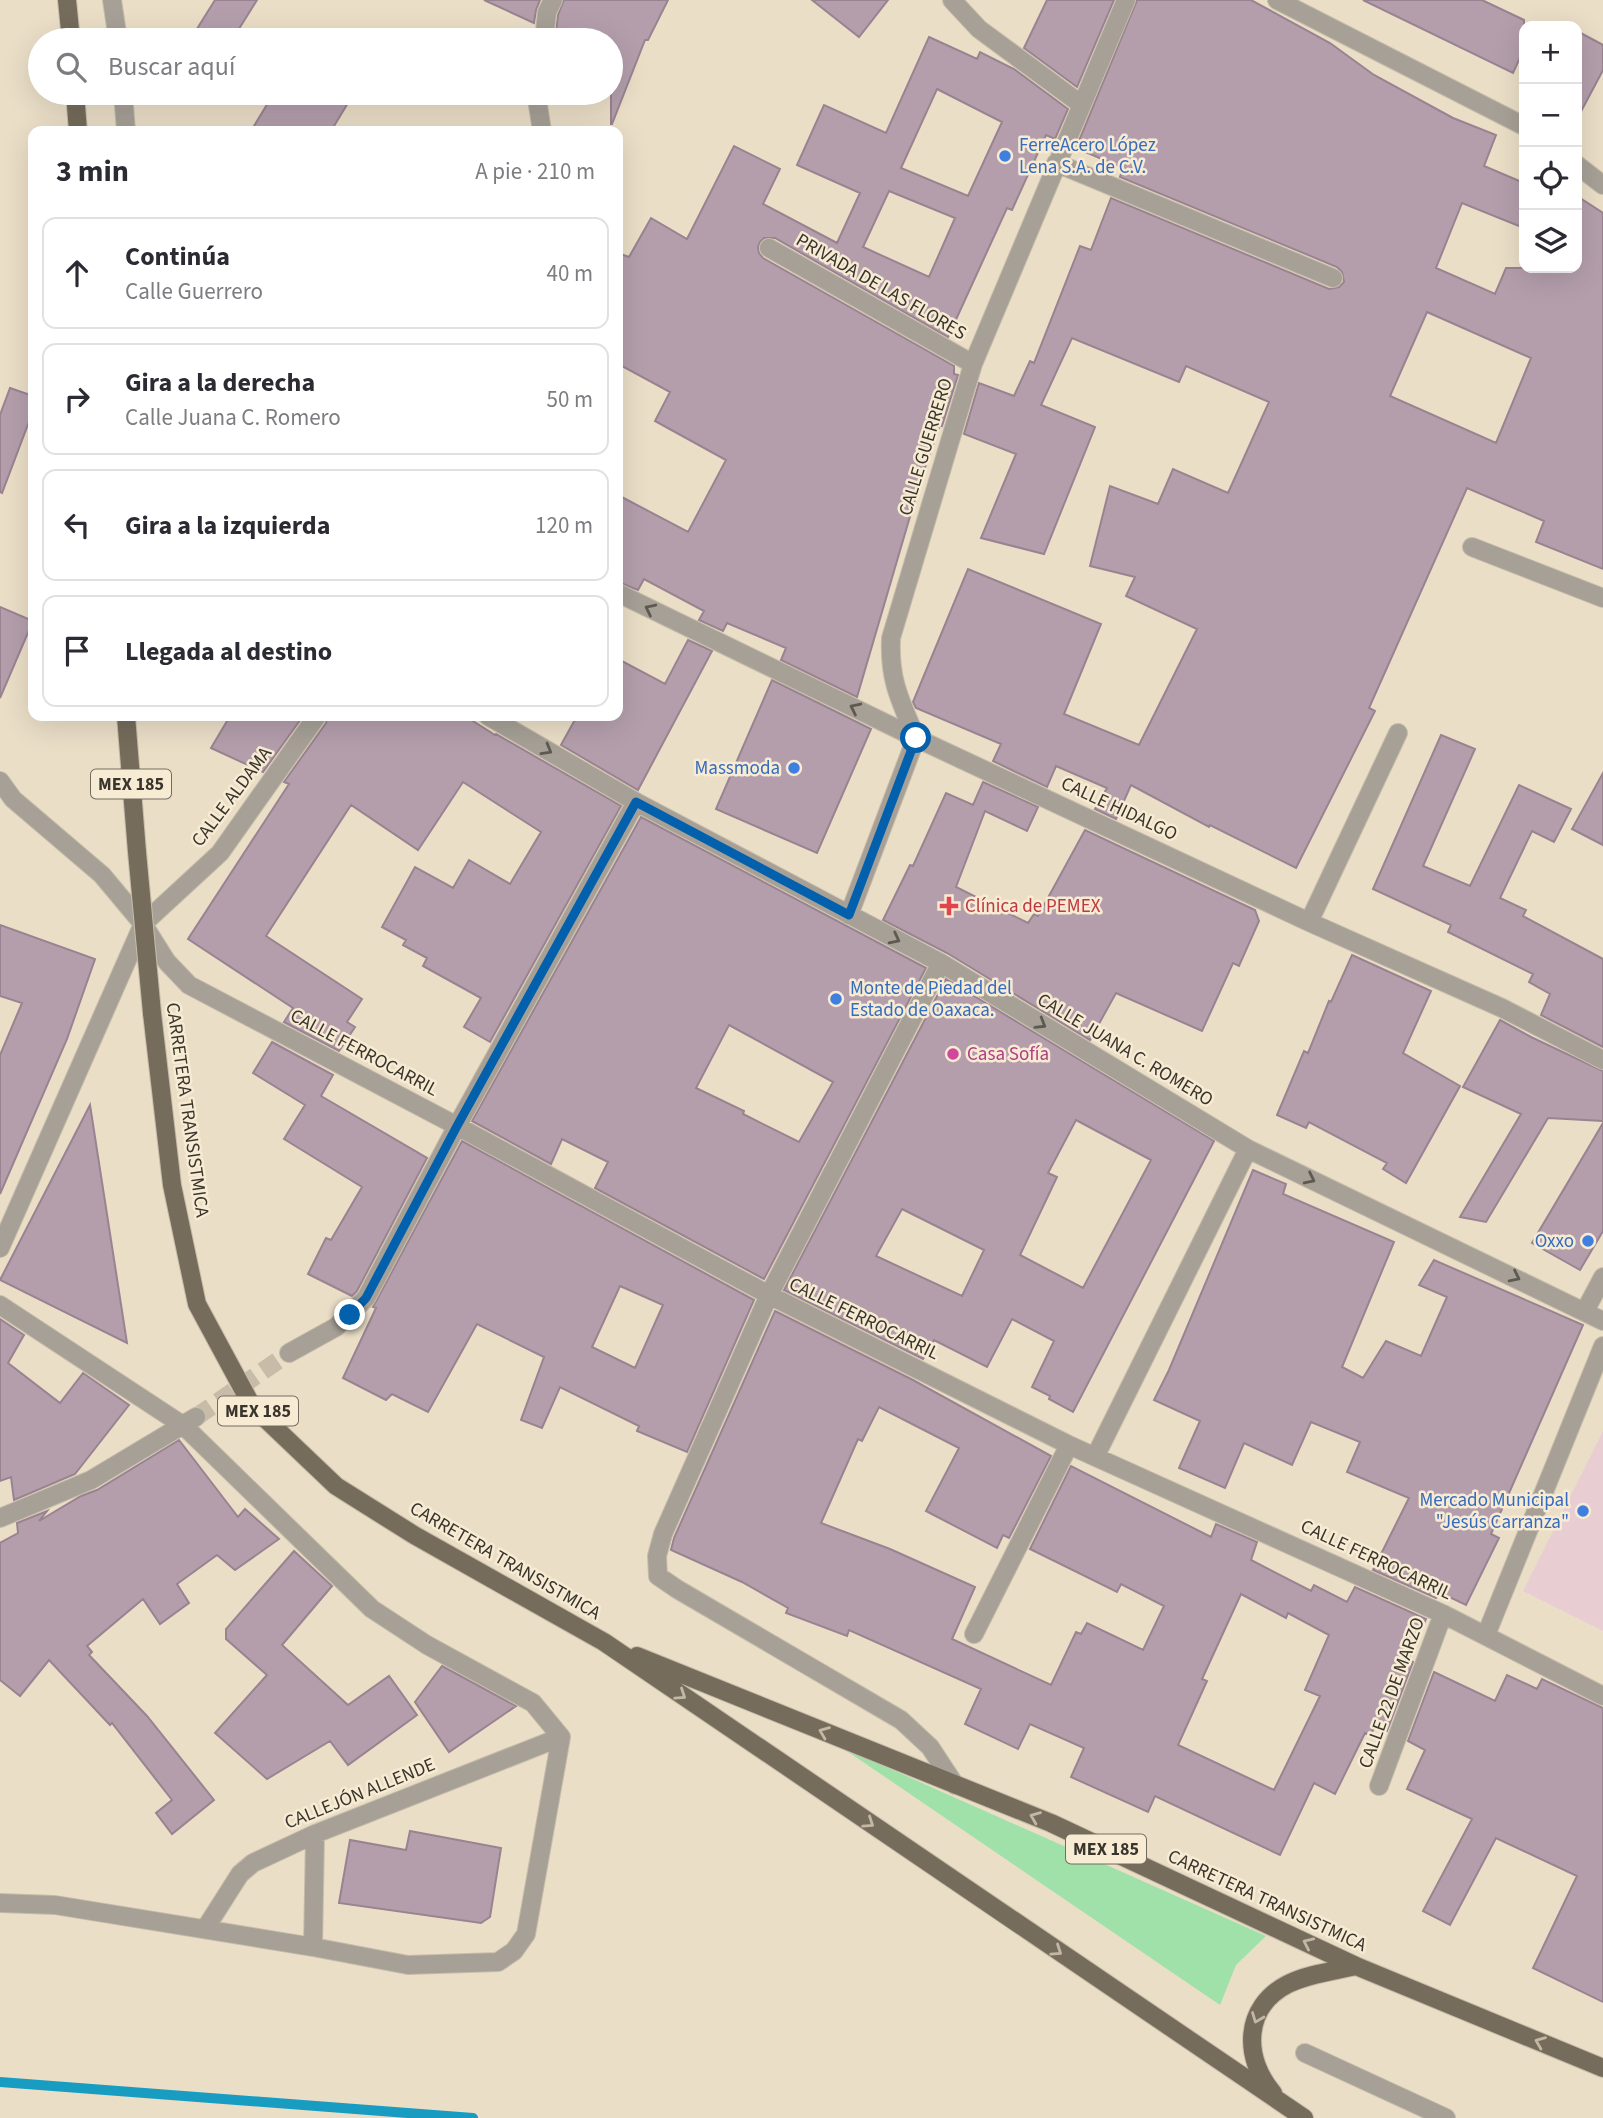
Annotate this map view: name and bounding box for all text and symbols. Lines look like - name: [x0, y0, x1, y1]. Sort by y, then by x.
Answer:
- map controls: [1519, 21, 1582, 273]
- button: +: [1519, 21, 1582, 84]
- search box: [28, 28, 623, 105]
- icon: search: [52, 48, 90, 86]
- text: Buscar aquí: [108, 48, 235, 85]
- button: −: [1519, 84, 1582, 147]
- place label: FerreAcero López Lena S.A. de C.V.: [1019, 132, 1156, 181]
- button: locate: [1519, 147, 1582, 210]
- marker: FerreAcero López Lena S.A. de C.V.: [997, 148, 1013, 164]
- text: 3 min: [56, 150, 129, 193]
- text: A pie · 210 m: [475, 155, 595, 188]
- button: layers: [1519, 210, 1582, 273]
- street label: PRIVADA DE LAS FLORES: [791, 227, 971, 347]
- text: Continúa: [125, 238, 230, 275]
- icon: ahead: [58, 254, 96, 292]
- text: 40 m: [546, 257, 593, 290]
- text: Calle Guerrero: [125, 275, 263, 308]
- text: Gira a la derecha: [125, 364, 315, 401]
- street label: CALLE GUERRERO: [892, 375, 960, 519]
- icon: right: [58, 380, 96, 418]
- text: 50 m: [546, 383, 593, 416]
- text: Calle Juana C. Romero: [125, 401, 341, 434]
- icon: left: [58, 506, 96, 544]
- text: Gira a la izquierda: [125, 507, 330, 544]
- text: 120 m: [535, 509, 593, 542]
- one-way arrow: [645, 603, 657, 617]
- icon: arrive: [58, 632, 96, 670]
- text: Llegada al destino: [125, 633, 332, 670]
- one-way arrow: [850, 702, 862, 716]
- route start: [900, 722, 931, 753]
- street label: CALLE ALDAMA: [185, 741, 279, 853]
- one-way arrow: [540, 742, 553, 755]
- place label: Massmoda: [695, 755, 780, 782]
- marker: Massmoda: [786, 760, 802, 776]
- road number: MEX 185: [91, 770, 171, 798]
- street label: CALLE HIDALGO: [1056, 770, 1182, 848]
- place label: Clínica de PEMEX: [965, 893, 1101, 920]
- marker: Clínica de PEMEX: [939, 896, 959, 916]
- one-way arrow: [888, 931, 900, 945]
- place label: Monte de Piedad del Estado de Oaxaca.: [850, 975, 1012, 1024]
- street label: CALLE JUANA C. ROMERO: [1032, 987, 1218, 1113]
- marker: Monte de Piedad del Estado de Oaxaca.: [828, 991, 844, 1007]
- street label: CARRETERA TRANSISTMICA: [159, 1001, 216, 1220]
- street label: CALLE FERROCARRIL: [285, 1003, 443, 1103]
- one-way arrow: [1034, 1015, 1047, 1028]
- place label: Casa Sofía: [967, 1041, 1049, 1068]
- marker: Casa Sofía: [945, 1046, 961, 1062]
- one-way arrow: [1303, 1171, 1315, 1185]
- place label: Oxxo: [1535, 1228, 1574, 1255]
- marker: Oxxo: [1580, 1233, 1596, 1249]
- one-way arrow: [1508, 1269, 1520, 1283]
- street label: CALLE FERROCARRIL: [784, 1271, 944, 1367]
- route end: [334, 1299, 365, 1330]
- road number: MEX 185: [218, 1396, 298, 1426]
- place label: Mercado Municipal "Jesús Carranza": [1419, 1487, 1569, 1536]
- street label: CARRETERA TRANSISTMICA: [405, 1495, 606, 1627]
- marker: Mercado Municipal "Jesús Carranza": [1575, 1503, 1591, 1519]
- street label: CALLE FERROCARRIL: [1296, 1513, 1456, 1607]
- street label: CALLE 22 DE MARZO: [1352, 1614, 1432, 1772]
- one-way arrow: [673, 1687, 686, 1699]
- one-way arrow: [819, 1726, 831, 1740]
- street label: CALLEJÓN ALLENDE: [281, 1751, 439, 1837]
- one-way arrow: [1029, 1811, 1042, 1825]
- one-way arrow: [861, 1815, 874, 1827]
- road number: MEX 185: [1066, 1835, 1146, 1864]
- street label: CARRETERA TRANSISTMICA: [1163, 1843, 1371, 1959]
- one-way arrow: [1303, 1938, 1315, 1952]
- one-way arrow: [1049, 1943, 1062, 1955]
- one-way arrow: [1252, 2011, 1266, 2023]
- one-way arrow: [1535, 2036, 1547, 2050]

